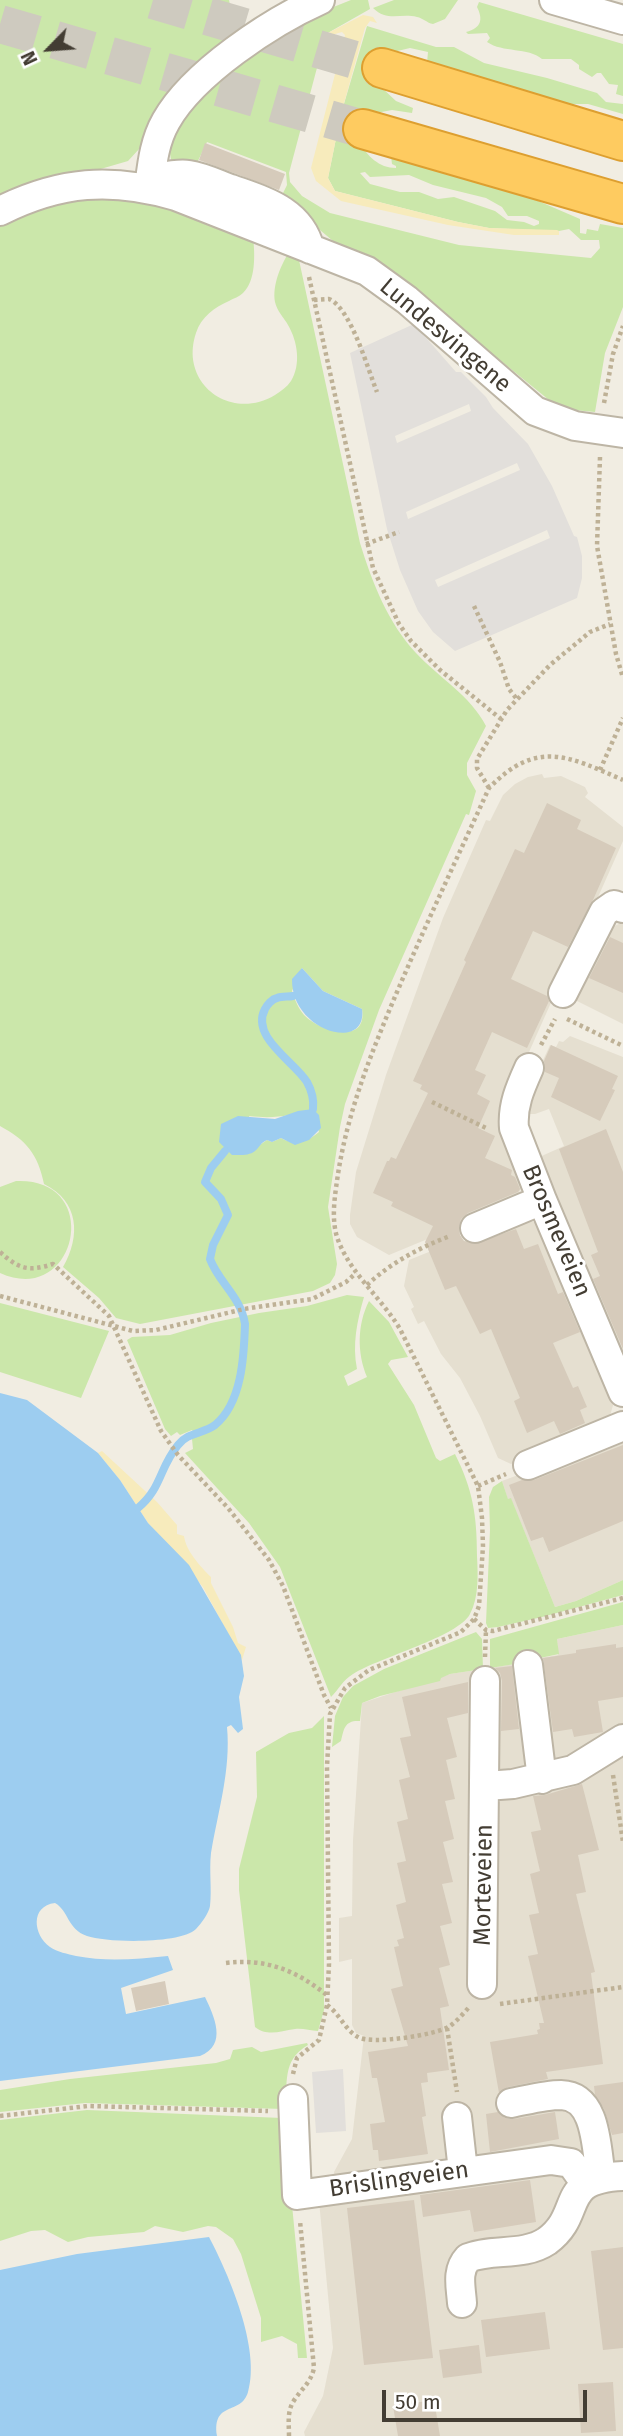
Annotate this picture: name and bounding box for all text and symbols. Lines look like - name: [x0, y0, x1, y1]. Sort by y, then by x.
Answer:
- north arrow: [14, 14, 84, 84]
- text: N: [16, 48, 43, 69]
- street label: Lundesvingene: [373, 273, 517, 399]
- street label: Brosmeveien: [515, 1161, 597, 1301]
- street label: Morteveien: [469, 1824, 499, 1946]
- street label: Brislingveien: [327, 2156, 471, 2204]
- scale bar: [385, 2376, 590, 2420]
- text: 50 m: [395, 2389, 441, 2415]

